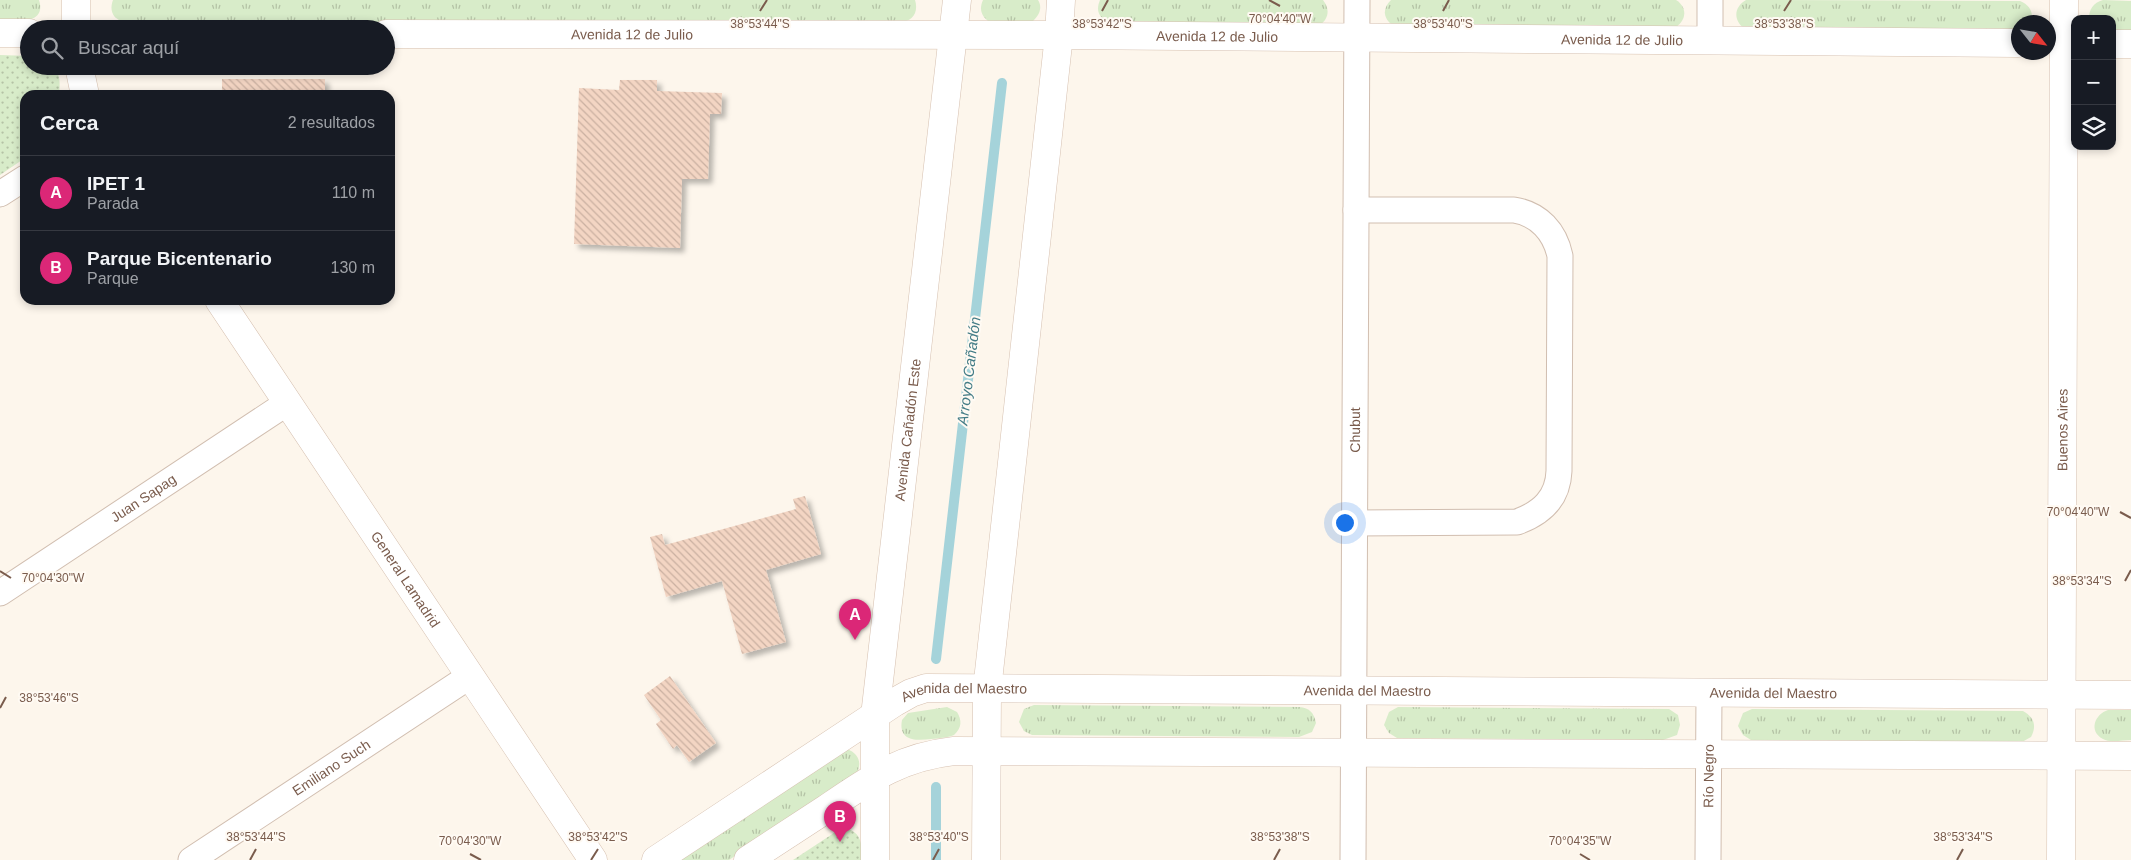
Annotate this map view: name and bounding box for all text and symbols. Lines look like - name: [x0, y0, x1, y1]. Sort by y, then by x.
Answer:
- text: 70°04'40"W: [1249, 12, 1312, 26]
- north arrow: [2011, 15, 2056, 60]
- map controls: [2071, 15, 2116, 150]
- button: +: [2071, 15, 2116, 60]
- text: 38°53'44"S: [730, 17, 790, 31]
- text: 38°53'42"S: [1072, 17, 1132, 31]
- text: 38°53'40"S: [1413, 17, 1473, 31]
- text: 38°53'38"S: [1754, 17, 1814, 31]
- search box: [20, 20, 395, 75]
- street label: Avenida 12 de Julio: [571, 26, 693, 42]
- street label: Avenida 12 de Julio: [1156, 28, 1278, 45]
- street label: Avenida 12 de Julio: [1561, 31, 1683, 48]
- icon: search: [38, 34, 66, 62]
- text: Buscar aquí: [78, 37, 179, 58]
- button: −: [2071, 60, 2116, 105]
- button: layers: [2071, 105, 2116, 150]
- text: Cerca: [40, 111, 98, 134]
- text: 2 resultados: [288, 114, 375, 131]
- text: IPET 1: [87, 173, 145, 194]
- text: A: [50, 184, 62, 201]
- text: 110 m: [332, 184, 375, 201]
- text: Parada: [87, 195, 139, 212]
- text: Parque Bicentenario: [87, 248, 272, 269]
- text: B: [50, 259, 62, 276]
- text: 130 m: [331, 259, 375, 276]
- text: Parque: [87, 270, 139, 287]
- water label: Arroyo Cañadón: [953, 316, 984, 427]
- street label: Avenida Cañadón Este: [892, 358, 924, 502]
- street label: Buenos Aires: [2054, 389, 2071, 471]
- street label: Chubut: [1347, 407, 1363, 453]
- street label: Juan Sapag: [108, 471, 179, 525]
- text: 70°04'40"W: [2047, 505, 2110, 519]
- your location: [1332, 510, 1358, 536]
- street label: General Lamadrid: [368, 528, 443, 631]
- text: 70°04'30"W: [22, 571, 85, 585]
- text: 38°53'34"S: [2052, 574, 2112, 588]
- pin: A: [839, 599, 871, 640]
- street label: Avenida del Maestro: [898, 680, 1027, 705]
- street label: Avenida del Maestro: [1304, 682, 1431, 699]
- street label: Avenida del Maestro: [1710, 685, 1837, 701]
- text: 38°53'46"S: [19, 691, 79, 705]
- street label: Emiliano Such: [289, 736, 373, 799]
- street label: Río Negro: [1700, 744, 1717, 808]
- pin: B: [824, 801, 856, 842]
- text: 38°53'44"S: [226, 830, 286, 844]
- text: 38°53'42"S: [568, 830, 628, 844]
- text: 38°53'40"S: [909, 830, 969, 844]
- text: 38°53'38"S: [1250, 830, 1310, 844]
- text: 38°53'34"S: [1933, 830, 1993, 844]
- text: 70°04'30"W: [439, 834, 502, 848]
- text: 70°04'35"W: [1549, 834, 1612, 848]

